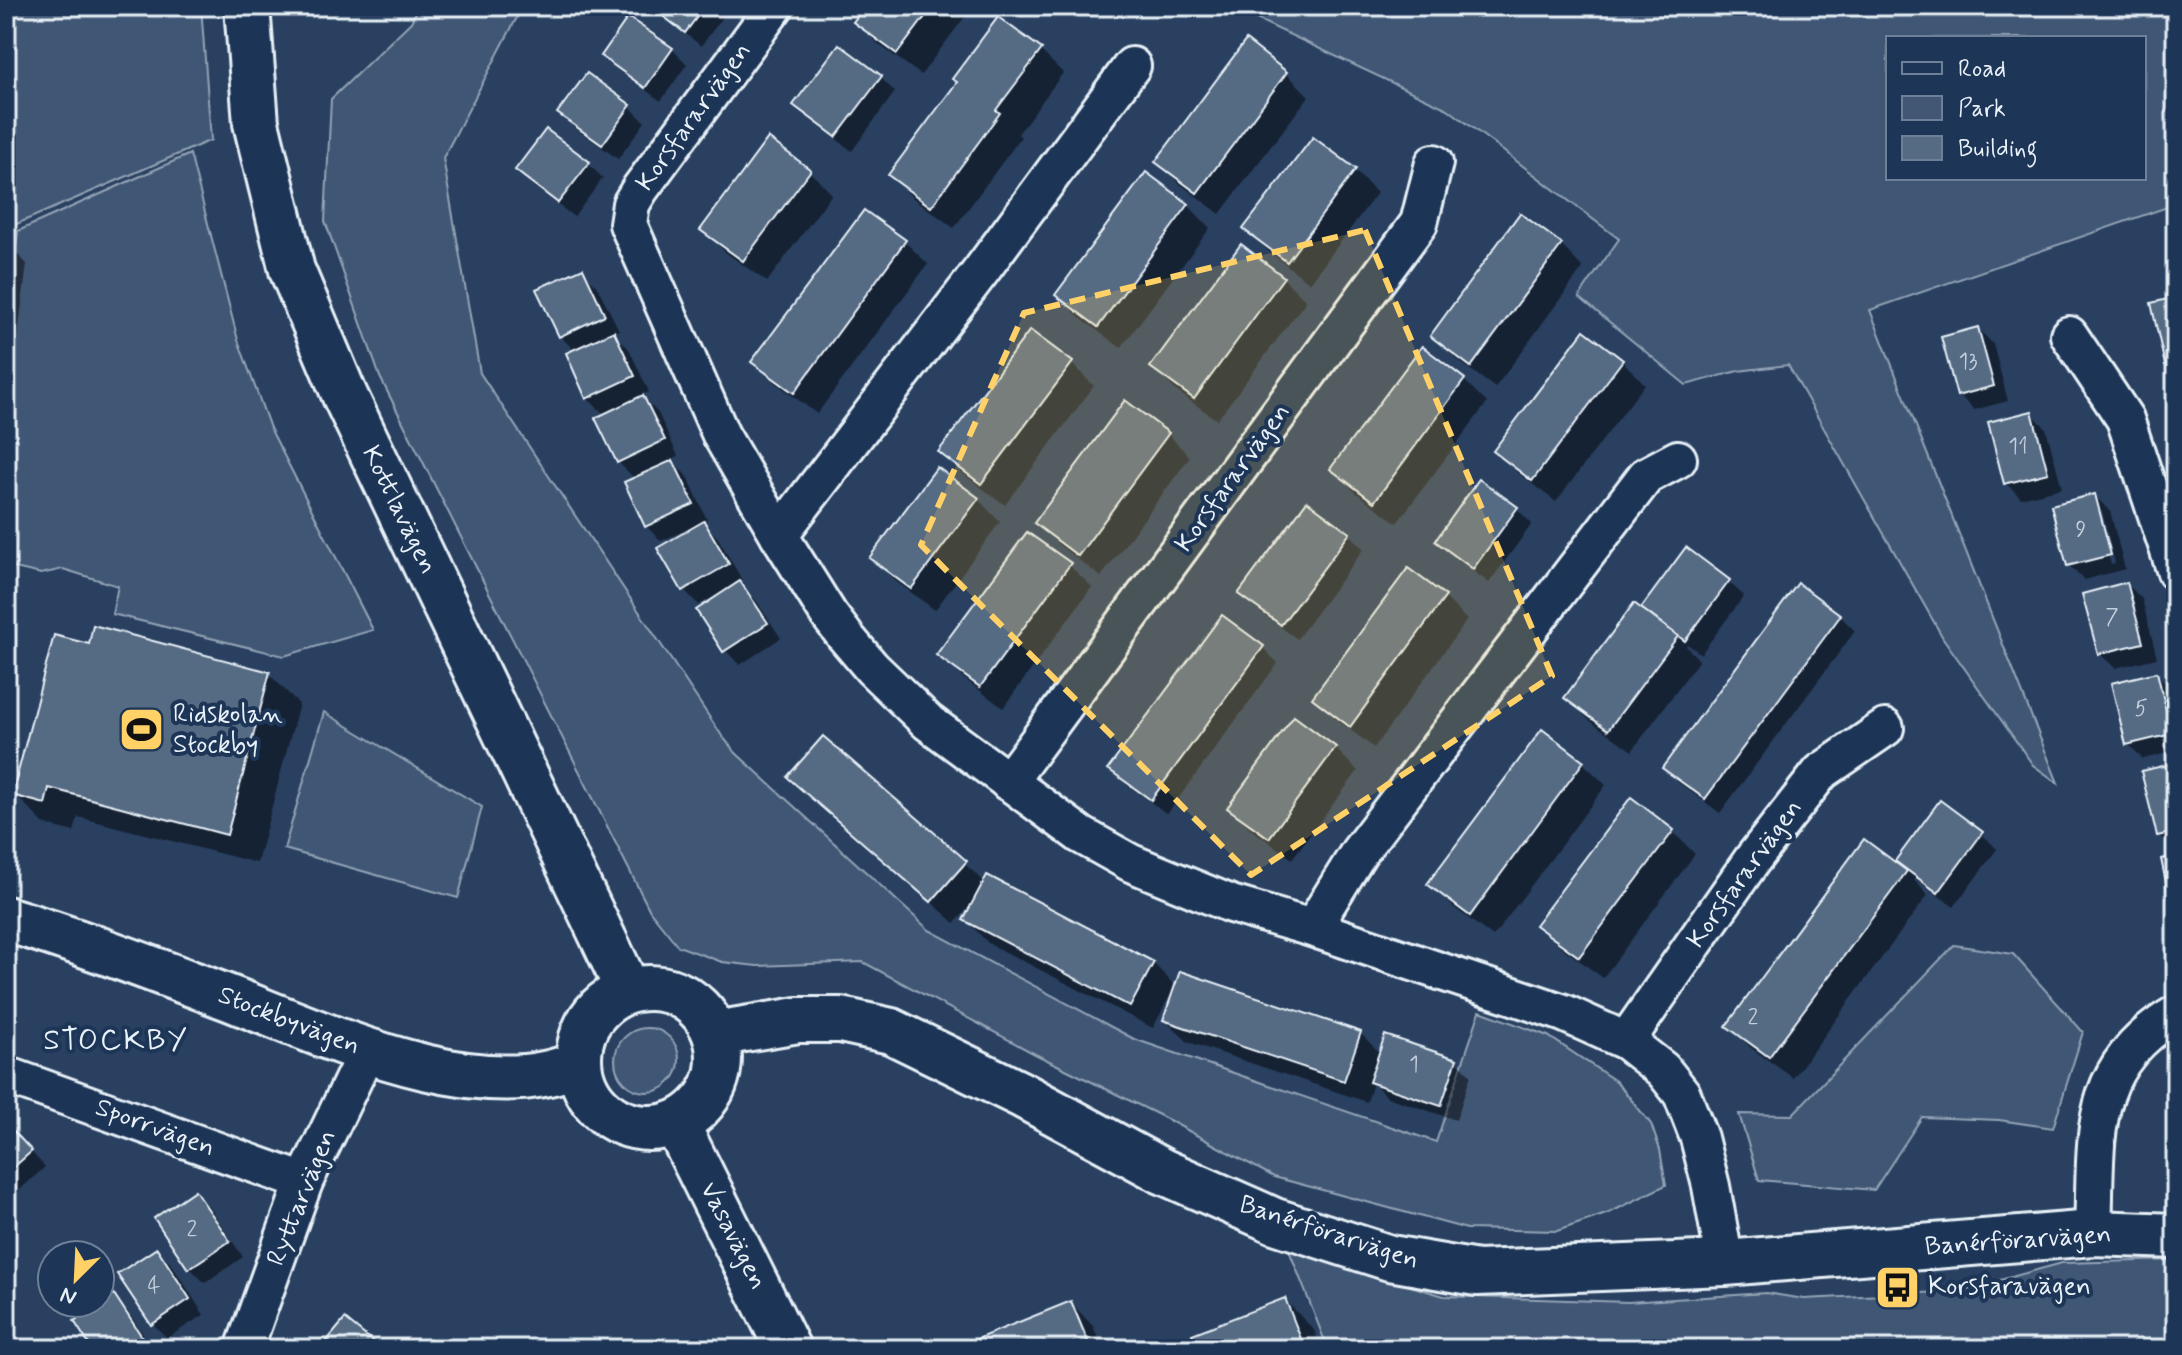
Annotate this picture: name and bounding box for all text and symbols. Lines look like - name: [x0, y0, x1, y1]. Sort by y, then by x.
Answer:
- street label: Korsfararvägen: [628, 36, 760, 198]
- legend: [1886, 36, 2146, 180]
- text: Road: [1958, 54, 2006, 85]
- text: Park: [1958, 94, 2006, 125]
- text: Building: [1958, 134, 2038, 168]
- house number: 13: [1958, 348, 1978, 376]
- street label: Korsfararvägen: [1167, 397, 1299, 559]
- house number: 11: [2008, 433, 2028, 461]
- street label: Kottlavägen: [353, 440, 445, 580]
- house number: 9: [2076, 516, 2086, 544]
- house number: 7: [2105, 604, 2119, 632]
- house number: 5: [2134, 695, 2148, 723]
- place label: Ridskolan Stockby: [173, 698, 283, 762]
- sports icon: Ridskolan Stockby: [118, 706, 166, 754]
- street label: Korsfararvägen: [1679, 793, 1811, 955]
- street label: Stockbyvägen: [213, 978, 365, 1064]
- house number: 2: [1748, 1004, 1759, 1032]
- district label: STOCKBY: [43, 1021, 189, 1060]
- house number: 1: [1409, 1051, 1419, 1079]
- street label: Sporrvägen: [91, 1091, 219, 1165]
- street label: Ryttarvägen: [259, 1125, 345, 1271]
- street label: Vasavägen: [691, 1176, 775, 1296]
- street label: Banérförarvägen: [1235, 1188, 1423, 1278]
- house number: 2: [187, 1216, 198, 1244]
- street label: Banérförarvägen: [1924, 1218, 2112, 1264]
- north arrow: [36, 1239, 116, 1319]
- bus stop icon: Korsfaravägen: [1873, 1263, 1921, 1311]
- place label: Korsfaravägen: [1928, 1270, 2091, 1304]
- house number: 4: [148, 1272, 161, 1300]
- text: N: [56, 1280, 81, 1311]

